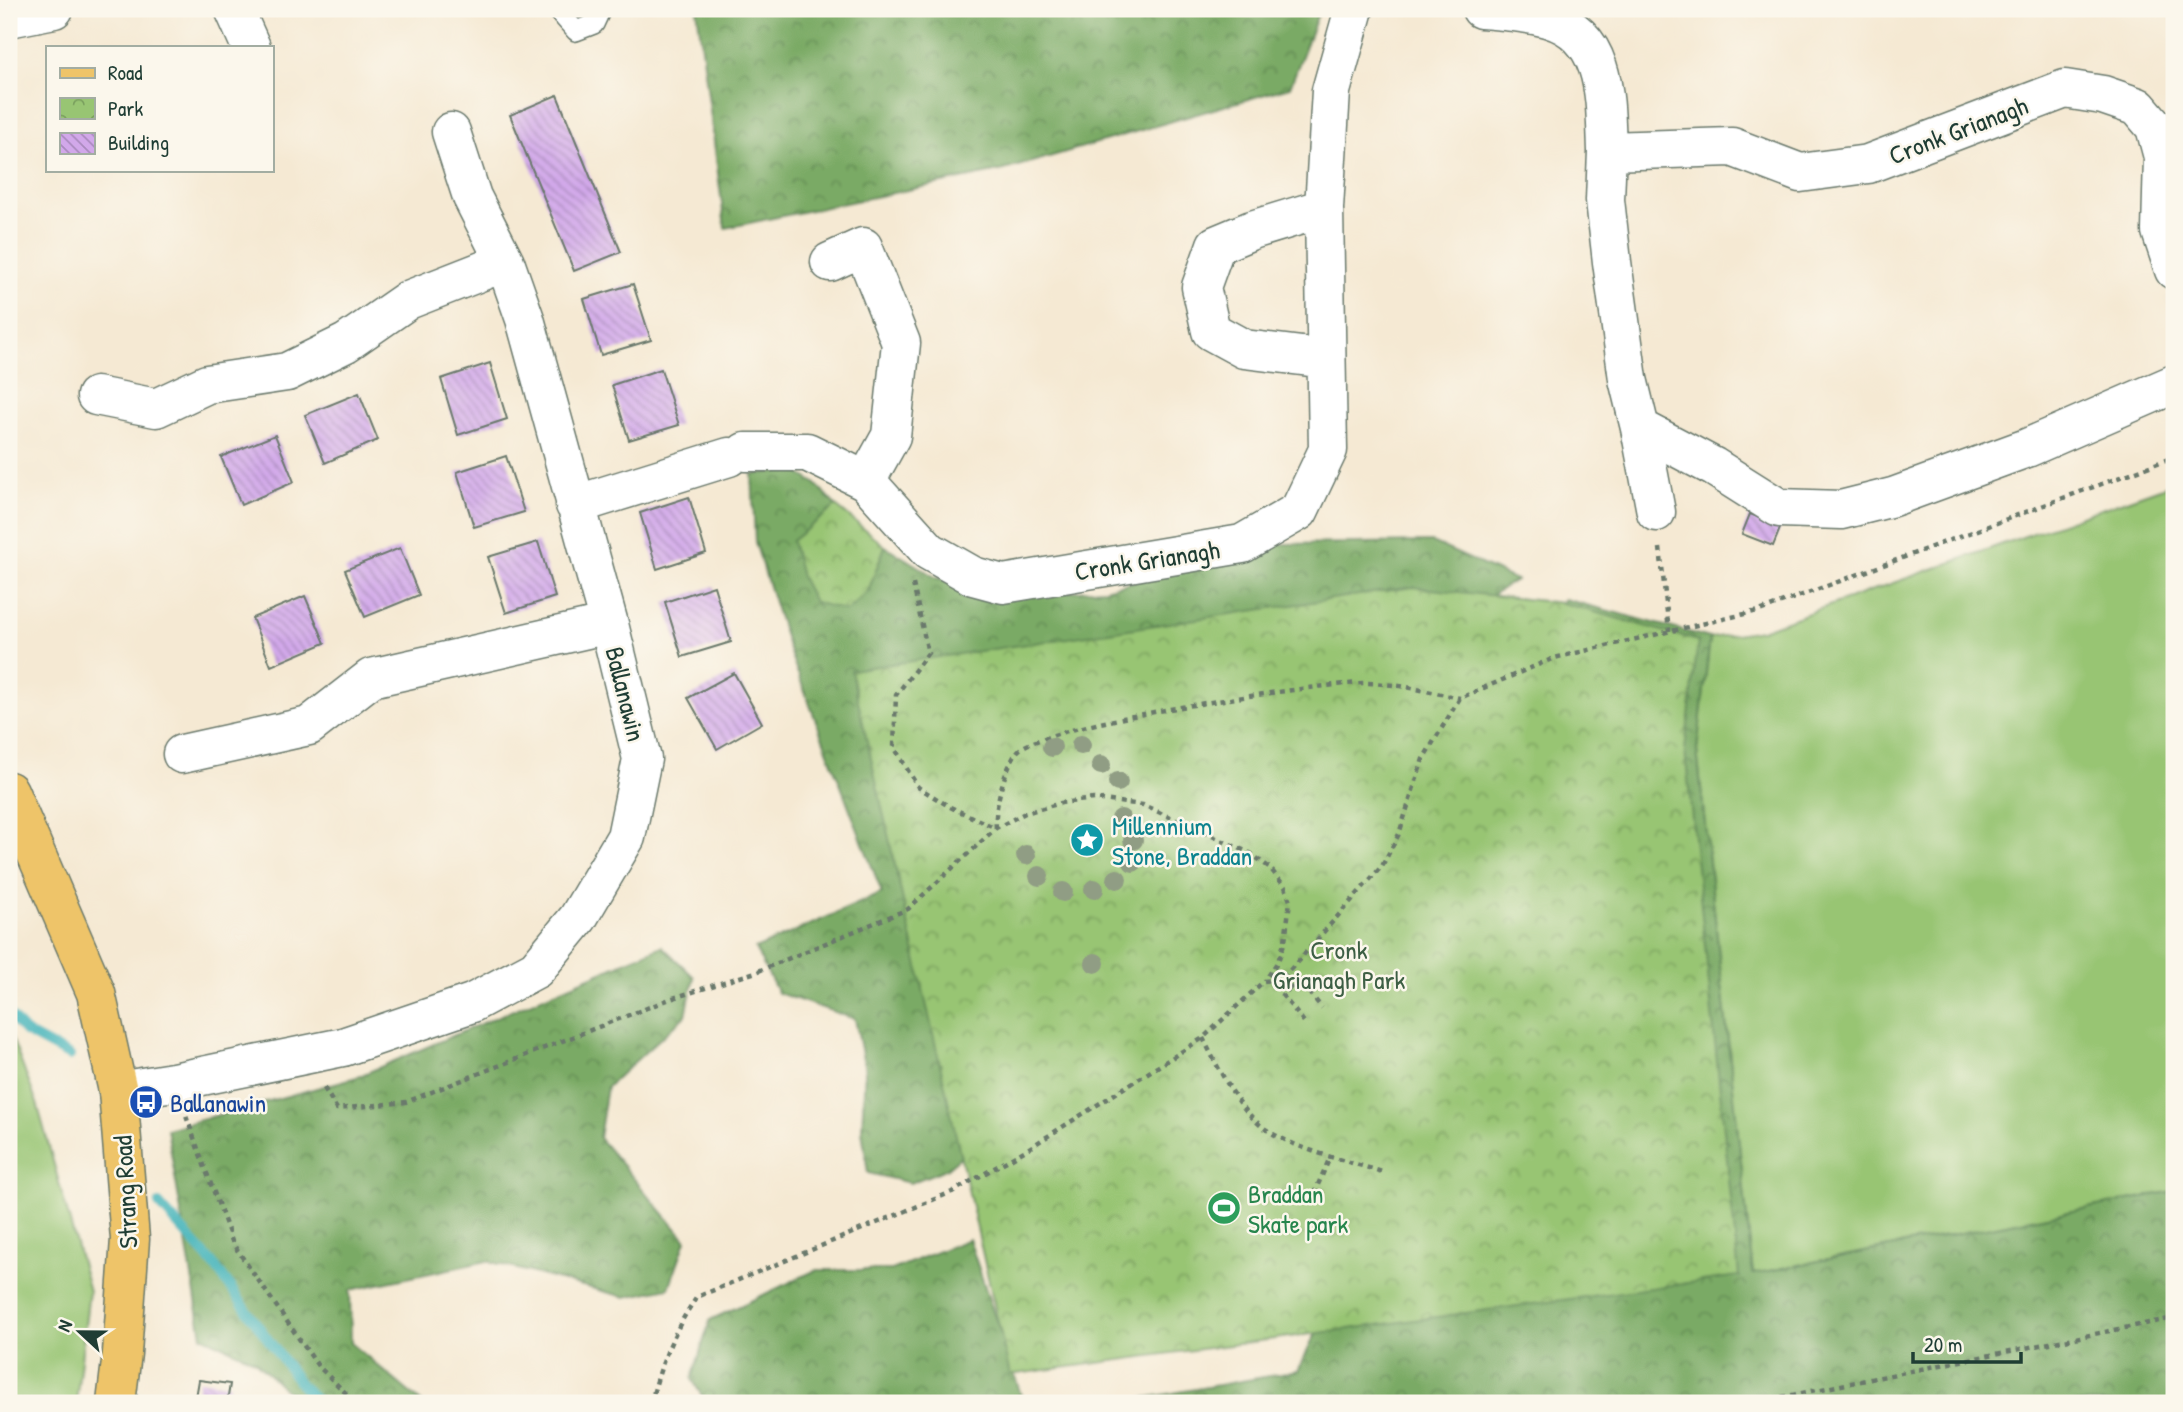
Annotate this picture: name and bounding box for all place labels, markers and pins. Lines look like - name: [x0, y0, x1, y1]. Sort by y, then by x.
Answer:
- place label: Millennium Stone, Braddan: [1112, 808, 1252, 873]
- place icon: Millennium Stone, Braddan: [1068, 821, 1106, 859]
- bus stop icon: Ballanawin: [127, 1083, 165, 1121]
- place label: Ballanawin: [170, 1085, 266, 1120]
- place label: Braddan Skate park: [1248, 1176, 1349, 1241]
- sports icon: Braddan Skate park: [1205, 1189, 1243, 1227]

